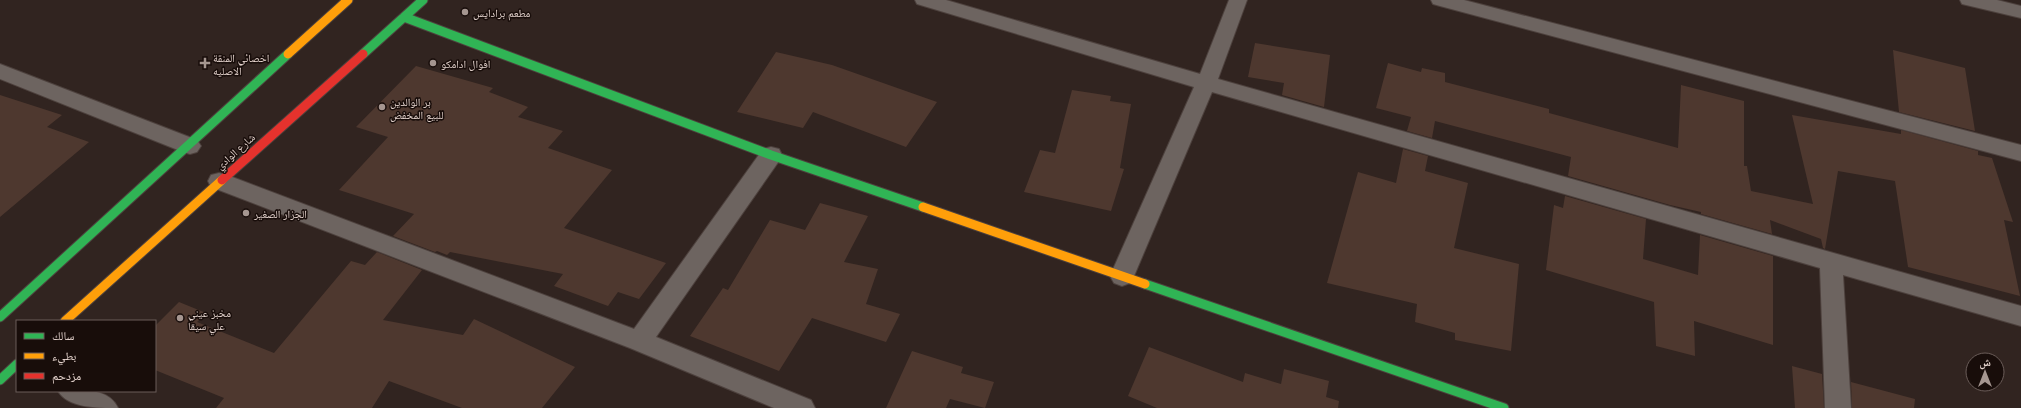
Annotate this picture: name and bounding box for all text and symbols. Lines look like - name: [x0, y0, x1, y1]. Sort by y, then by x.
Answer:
- place label: مطعم برادايس: [473, 5, 530, 21]
- marker: مطعم برادايس: [460, 7, 470, 17]
- place label: اخصائي المنقة الاصليه: [213, 50, 269, 78]
- place label: افوال ادامكو: [441, 56, 490, 71]
- marker: اخصائي المنقة الاصليه: [200, 58, 210, 68]
- marker: افوال ادامكو: [428, 58, 438, 68]
- place label: بر الوالدين للبيع المخفض: [390, 94, 443, 122]
- marker: بر الوالدين للبيع المخفض: [377, 102, 387, 112]
- street label: شارع الوادي: [212, 129, 259, 174]
- place label: الجزار الصغير: [253, 206, 307, 221]
- marker: الجزار الصغير: [241, 208, 251, 218]
- place label: مخبز عيني علي سيقا: [188, 305, 231, 334]
- marker: مخبز عيني علي سيقا: [175, 313, 185, 323]
- legend: [16, 320, 156, 392]
- text: سالك: [52, 327, 74, 344]
- text: بطيء: [52, 347, 76, 366]
- north arrow: [1965, 352, 2005, 392]
- text: ش: [1979, 354, 1991, 370]
- text: مزدحم: [52, 367, 81, 384]

